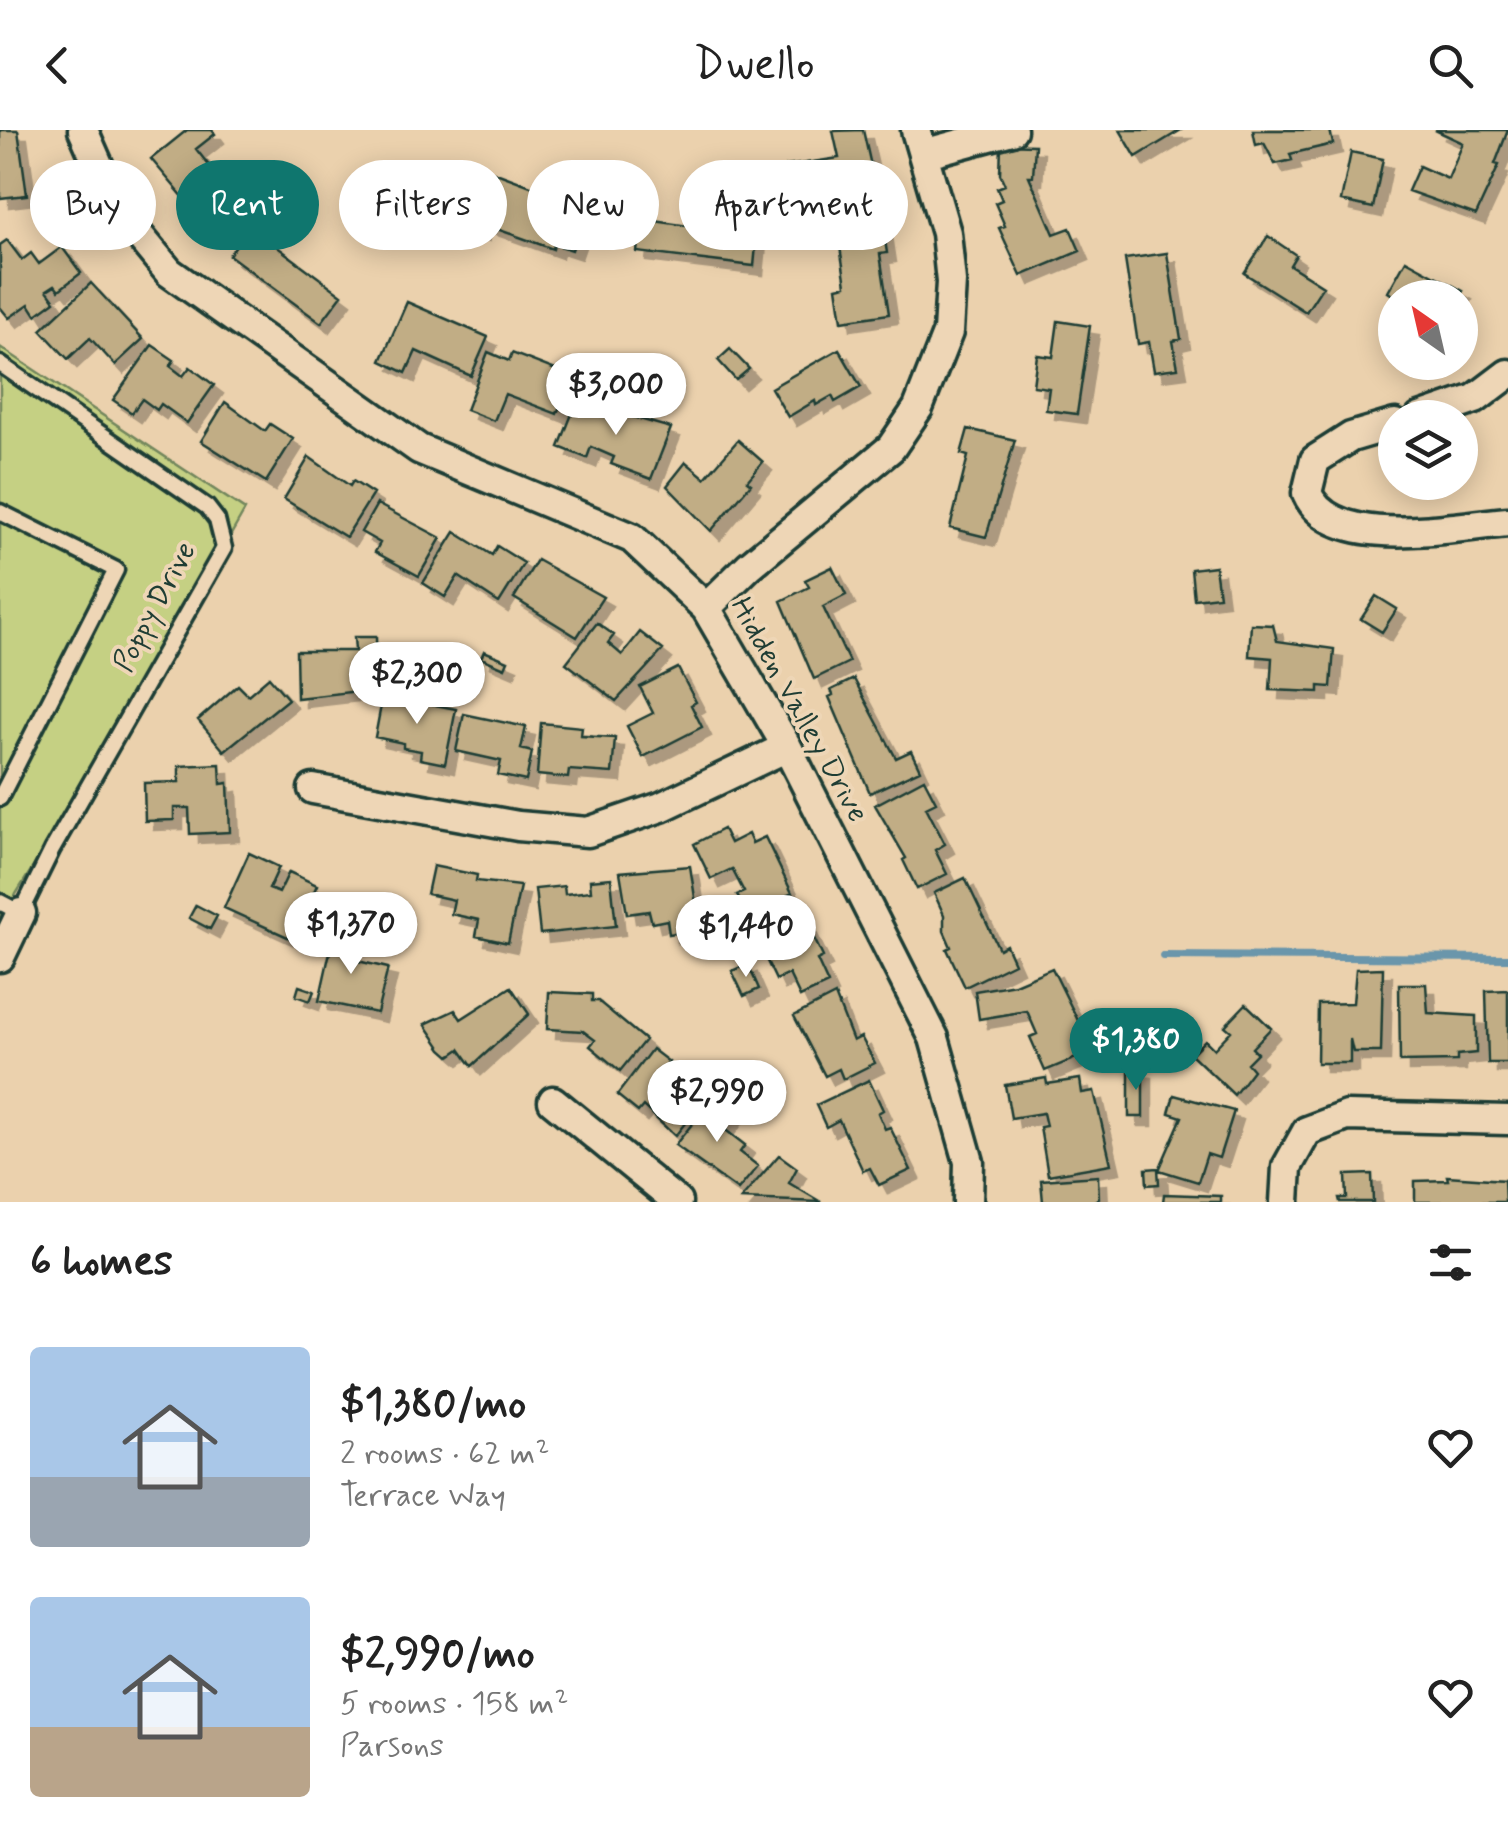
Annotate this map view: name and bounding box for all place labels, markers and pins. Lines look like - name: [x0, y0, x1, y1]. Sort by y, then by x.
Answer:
- pin: $3,000: [535, 353, 697, 438]
- pin: $2,300: [336, 642, 498, 727]
- pin: $1,370: [270, 892, 432, 977]
- pin: $1,440: [665, 895, 827, 980]
- pin: $1,380: [1055, 1008, 1217, 1093]
- pin: $2,990: [636, 1060, 798, 1145]

